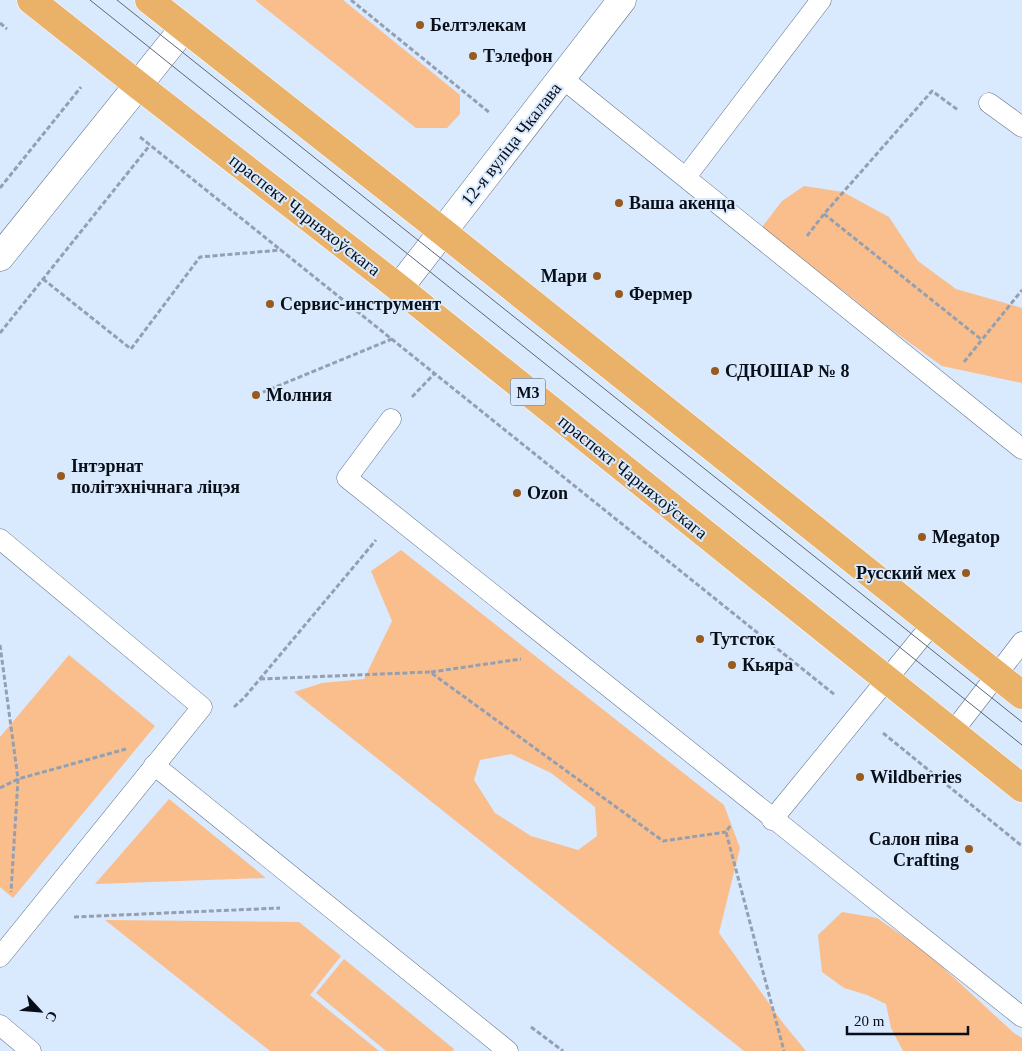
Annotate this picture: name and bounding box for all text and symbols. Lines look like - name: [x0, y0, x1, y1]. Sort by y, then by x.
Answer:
- place label: Белтэлекам: [430, 15, 526, 35]
- marker: Белтэлекам: [414, 19, 426, 31]
- place label: Тэлефон: [483, 46, 553, 66]
- marker: Тэлефон: [467, 50, 479, 62]
- street label: 12-я вуліца Чкалава: [457, 79, 565, 209]
- street label: праспект Чарняхоўскага: [226, 150, 384, 280]
- place label: Ваша акенца: [629, 193, 735, 213]
- marker: Ваша акенца: [613, 197, 625, 209]
- place label: Мари: [541, 266, 587, 286]
- marker: Мари: [591, 270, 603, 282]
- place label: Фермер: [629, 284, 692, 304]
- marker: Фермер: [613, 288, 625, 300]
- place label: Сервис-инструмент: [280, 294, 441, 314]
- marker: Сервис-инструмент: [264, 298, 276, 310]
- place label: СДЮШАР № 8: [725, 361, 850, 381]
- marker: СДЮШАР № 8: [709, 365, 721, 377]
- road number: М3: [510, 378, 546, 406]
- place label: Молния: [266, 385, 332, 405]
- marker: Молния: [250, 389, 262, 401]
- street label: праспект Чарняхоўскага: [554, 411, 712, 543]
- place label: Інтэрнат політэхнічнага ліцэя: [71, 456, 240, 497]
- marker: Інтэрнат політэхнічнага ліцэя: [55, 470, 67, 482]
- place label: Ozon: [527, 483, 568, 503]
- marker: Ozon: [511, 487, 523, 499]
- place label: Megatop: [932, 527, 1000, 547]
- marker: Megatop: [916, 531, 928, 543]
- place label: Русский мех: [856, 563, 956, 583]
- marker: Русский мех: [960, 567, 972, 579]
- place label: Тутсток: [710, 629, 776, 649]
- marker: Тутсток: [694, 633, 706, 645]
- place label: Кьяра: [742, 655, 793, 675]
- marker: Кьяра: [726, 659, 738, 671]
- place label: Wildberries: [870, 767, 962, 787]
- marker: Wildberries: [854, 771, 866, 783]
- place label: Салон піва Crafting: [869, 829, 959, 870]
- marker: Салон піва Crafting: [963, 843, 975, 855]
- north arrow: [15, 986, 65, 1036]
- scale bar: [847, 1004, 968, 1036]
- text: С: [42, 1009, 60, 1024]
- text: 20 m: [854, 1013, 885, 1029]

